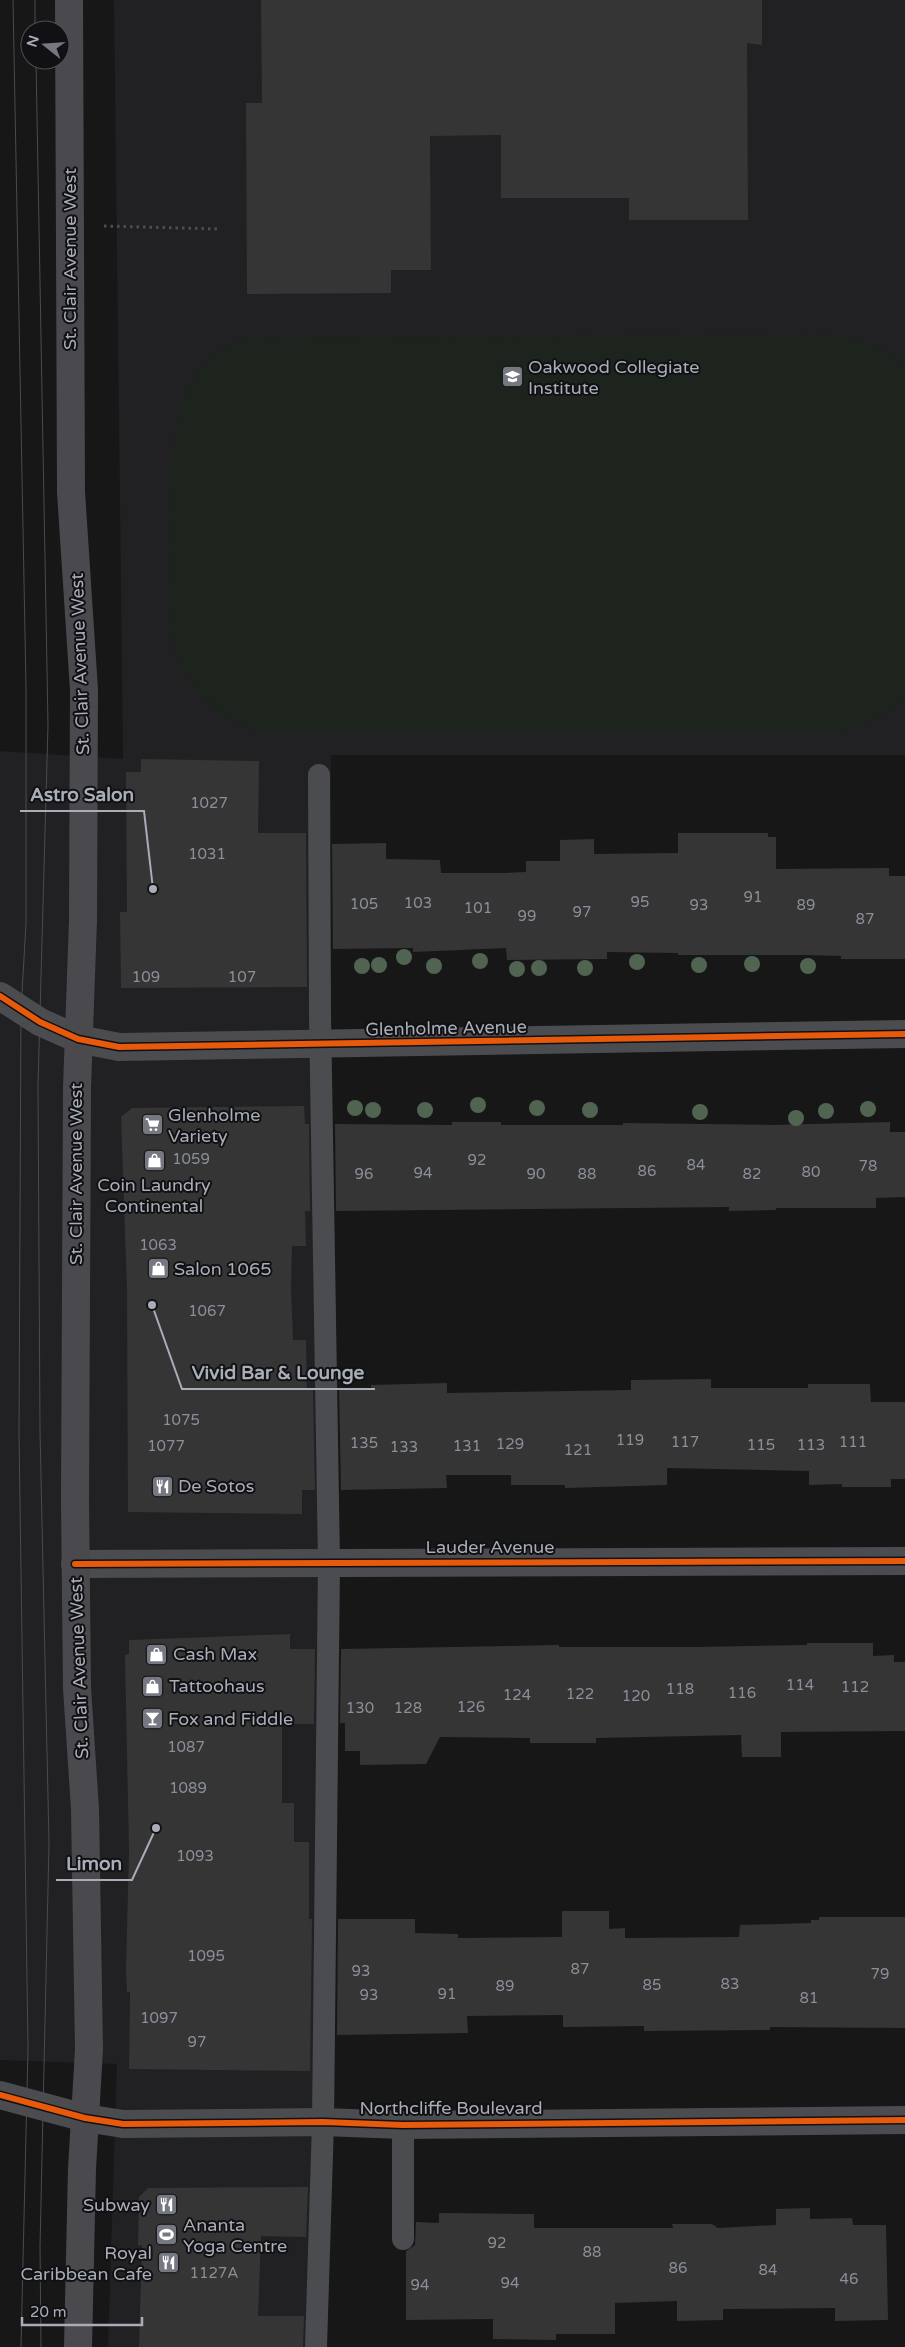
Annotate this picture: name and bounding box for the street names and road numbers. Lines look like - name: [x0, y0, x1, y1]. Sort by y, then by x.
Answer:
- street label: St. Clair Avenue West: [59, 168, 81, 350]
- street label: St. Clair Avenue West: [66, 572, 94, 755]
- street label: Glenholme Avenue: [365, 1016, 527, 1040]
- street label: St. Clair Avenue West: [65, 1083, 87, 1265]
- street label: Lauder Avenue: [426, 1536, 554, 1558]
- street label: St. Clair Avenue West: [65, 1576, 93, 1759]
- street label: Northcliffe Boulevard: [359, 2097, 543, 2119]

